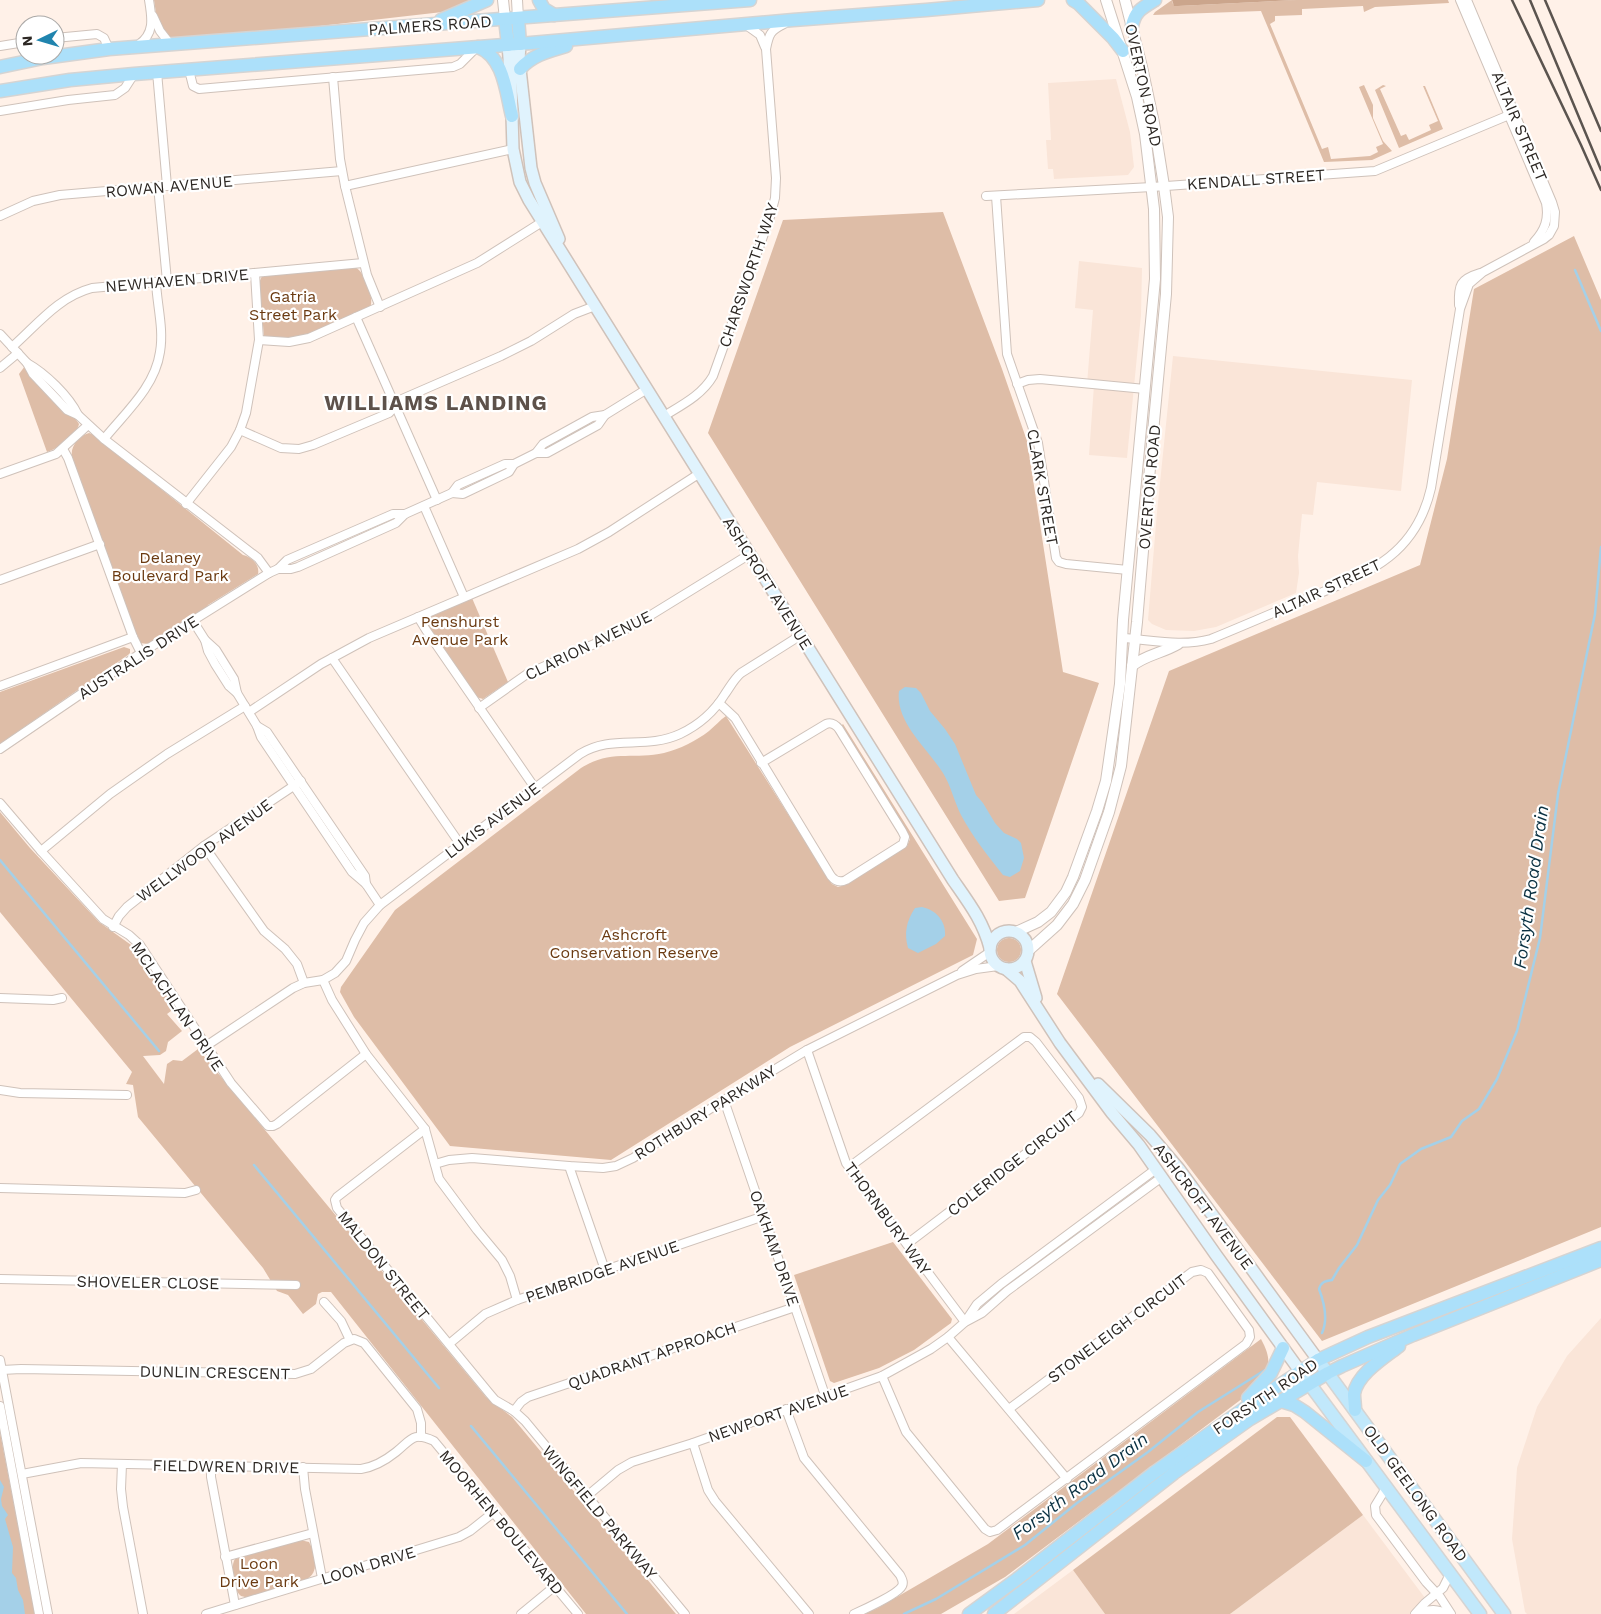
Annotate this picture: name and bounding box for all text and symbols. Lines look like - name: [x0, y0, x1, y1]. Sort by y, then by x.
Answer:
- street label: PALMERS ROAD: [368, 12, 492, 39]
- north arrow: [15, 15, 65, 65]
- street label: OVERTON ROAD: [1121, 22, 1166, 148]
- text: N: [19, 35, 35, 47]
- street label: ALTAIR STREET: [1488, 68, 1551, 184]
- street label: KENDALL STREET: [1186, 165, 1326, 194]
- street label: ROWAN AVENUE: [105, 171, 233, 202]
- street label: CHARSWORTH WAY: [715, 200, 782, 350]
- street label: NEWHAVEN DRIVE: [105, 265, 250, 296]
- park label: Gatria Street Park: [249, 287, 337, 324]
- district label: WILLIAMS LANDING: [324, 390, 548, 415]
- street label: OVERTON ROAD: [1135, 424, 1164, 550]
- street label: CLARK STREET: [1023, 428, 1062, 547]
- street label: ASHCROFT AVENUE: [719, 513, 816, 653]
- park label: Delaney Boulevard Park: [111, 548, 229, 585]
- street label: ALTAIR STREET: [1269, 555, 1384, 622]
- street label: CLARION AVENUE: [522, 607, 655, 684]
- street label: AUSTRALIS DRIVE: [75, 611, 202, 703]
- park label: Penshurst Avenue Park: [412, 612, 508, 649]
- street label: LUKIS AVENUE: [441, 778, 544, 862]
- street label: WELLWOOD AVENUE: [133, 795, 276, 906]
- water label: Forsyth Road Drain: [1509, 804, 1552, 970]
- park label: Ashcroft Conservation Reserve: [550, 925, 718, 962]
- street label: MCLACHLAN DRIVE: [127, 938, 228, 1075]
- street label: ROTHBURY PARKWAY: [631, 1061, 780, 1164]
- street label: COLERIDGE CIRCUIT: [943, 1106, 1081, 1220]
- street label: ASHCROFT AVENUE: [1150, 1139, 1257, 1273]
- street label: THORNBURY WAY: [840, 1158, 935, 1278]
- street label: OAKHAM DRIVE: [746, 1188, 803, 1309]
- street label: MALDON STREET: [334, 1207, 434, 1324]
- street label: PEMBRIDGE AVENUE: [523, 1236, 681, 1307]
- street label: STONELEIGH CIRCUIT: [1044, 1270, 1191, 1387]
- street label: SHOVELER CLOSE: [76, 1272, 220, 1293]
- street label: QUADRANT APPROACH: [565, 1318, 739, 1393]
- street label: FORSYTH ROAD: [1209, 1354, 1321, 1439]
- street label: DUNLIN CRESCENT: [139, 1362, 291, 1383]
- street label: NEWPORT AVENUE: [706, 1381, 851, 1446]
- street label: OLD GEELONG ROAD: [1359, 1421, 1472, 1566]
- water label: Forsyth Road Drain: [1008, 1428, 1152, 1544]
- street label: WINGFIELD PARKWAY: [538, 1442, 661, 1583]
- street label: MOORHEN BOULEVARD: [436, 1446, 568, 1599]
- street label: FIELDWREN DRIVE: [153, 1456, 299, 1477]
- street label: LOON DRIVE: [319, 1542, 418, 1589]
- park label: Loon Drive Park: [219, 1554, 299, 1591]

